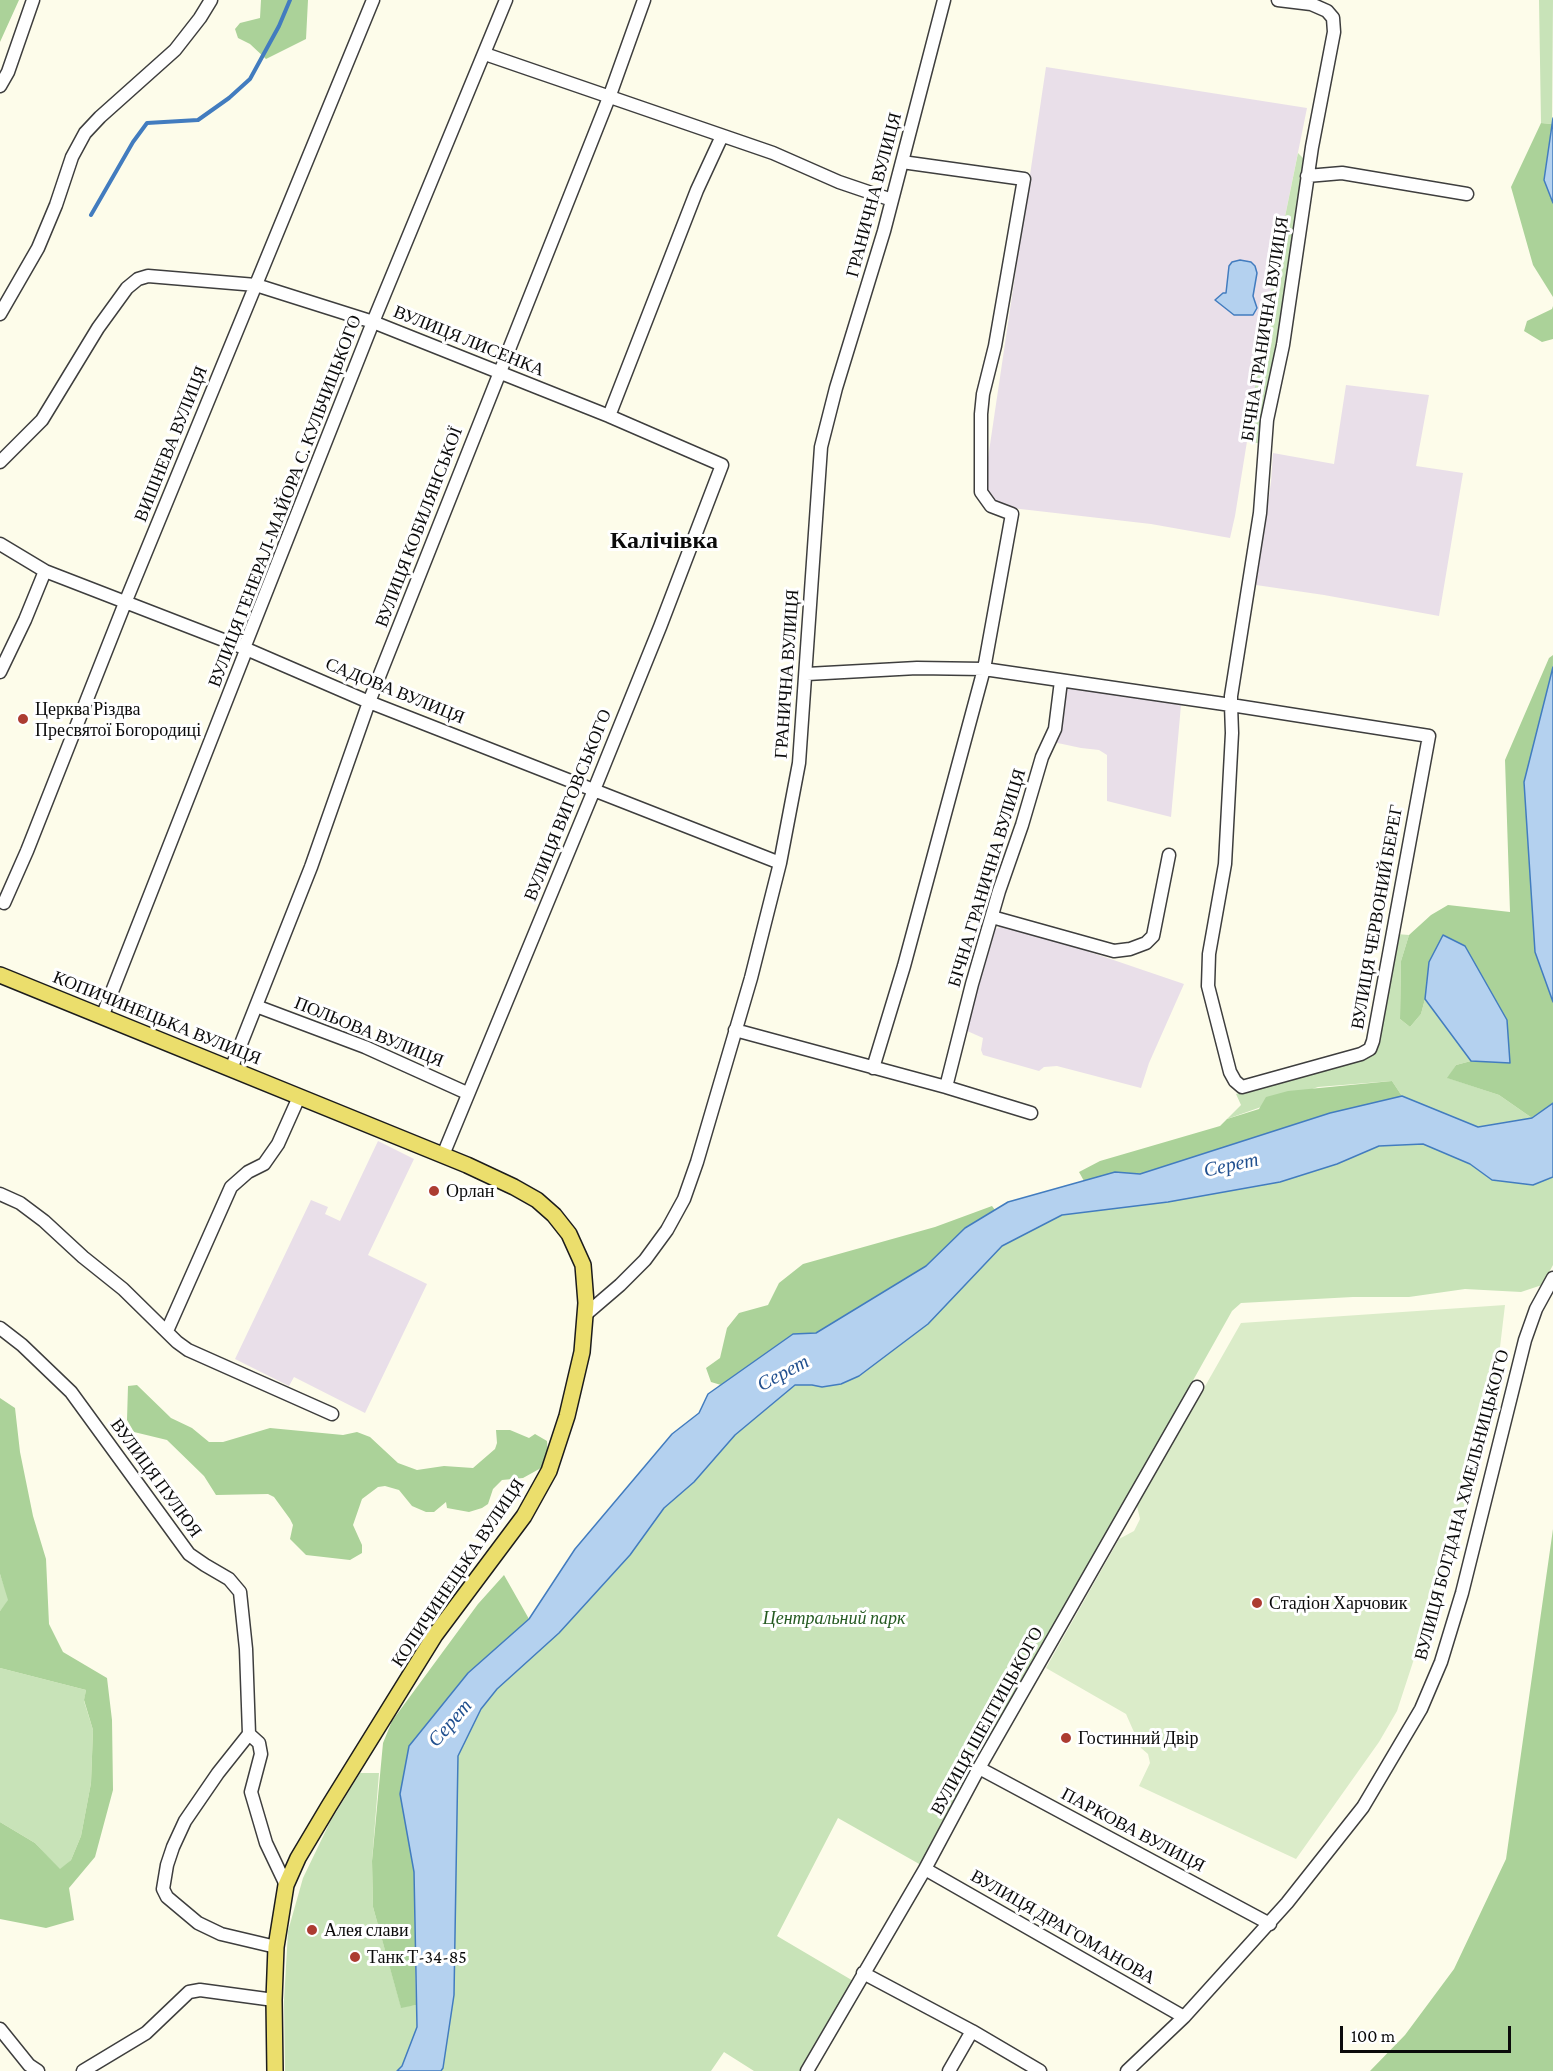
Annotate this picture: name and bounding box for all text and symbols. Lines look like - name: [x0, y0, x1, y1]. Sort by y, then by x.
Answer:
- street label: ГРАНИЧНА ВУЛИЦЯ: [842, 110, 906, 280]
- street label: БІЧНА ГРАНИЧНА ВУЛИЦЯ: [1237, 215, 1293, 443]
- street label: ВУЛИЦЯ ЛИСЕНКА: [390, 301, 548, 381]
- street label: ВУЛИЦЯ ГЕНЕРАЛ-МАЙОРА С. КУЛЬЧИЦЬКОГО: [204, 312, 366, 690]
- street label: ВИШНЕВА ВУЛИЦЯ: [130, 363, 212, 525]
- street label: ВУЛИЦЯ КОБИЛЯНСЬКОЇ: [371, 424, 467, 630]
- district label: Калічівка: [610, 527, 718, 555]
- street label: ГРАНИЧНА ВУЛИЦЯ: [770, 589, 804, 759]
- street label: САДОВА ВУЛИЦЯ: [322, 653, 468, 729]
- place label: Церква Різдва Пресвятої Богородиці: [35, 698, 201, 740]
- street label: ВУЛИЦЯ ВИГОВСЬКОГО: [520, 706, 616, 904]
- marker: Церква Різдва Пресвятої Богородиці: [16, 712, 30, 726]
- street label: БІЧНА ГРАНИЧНА ВУЛИЦЯ: [943, 766, 1031, 990]
- street label: ВУЛИЦЯ ЧЕРВОНИЙ БЕРЕГ: [1347, 803, 1407, 1031]
- street label: КОПИЧИНЕЦЬКА ВУЛИЦЯ: [50, 966, 264, 1070]
- street label: ПОЛЬОВА ВУЛИЦЯ: [291, 992, 447, 1072]
- water label: Серет: [1201, 1148, 1261, 1182]
- place label: Орлан: [446, 1180, 494, 1202]
- marker: Орлан: [427, 1184, 441, 1198]
- street label: ВУЛИЦЯ БОГДАНА ХМЕЛЬНИЦЬКОГО: [1410, 1347, 1514, 1663]
- water label: Серет: [753, 1349, 813, 1397]
- street label: ВУЛИЦЯ ПУЛЮЯ: [106, 1415, 206, 1541]
- street label: КОПИЧИНЕЦЬКА ВУЛИЦЯ: [387, 1475, 529, 1671]
- place label: Стадіон Харчовик: [1269, 1592, 1407, 1614]
- marker: Стадіон Харчовик: [1250, 1596, 1264, 1610]
- park label: Центральний парк: [763, 1607, 905, 1629]
- street label: ВУЛИЦЯ ШЕПТИЦЬКОГО: [926, 1623, 1048, 1819]
- water label: Серет: [423, 1694, 477, 1752]
- place label: Гостинний Двір: [1078, 1727, 1198, 1749]
- marker: Гостинний Двір: [1059, 1731, 1073, 1745]
- street label: ПАРКОВА ВУЛИЦЯ: [1058, 1783, 1208, 1877]
- street label: ВУЛИЦЯ ДРАГОМАНОВА: [967, 1865, 1159, 1989]
- place label: Алея слави: [324, 1919, 409, 1941]
- marker: Алея слави: [305, 1923, 319, 1937]
- place label: Танк Т-34-85: [367, 1946, 467, 1968]
- marker: Танк Т-34-85: [348, 1950, 362, 1964]
- scale bar: [1343, 2014, 1514, 2052]
- text: 100 m: [1351, 2026, 1395, 2046]

